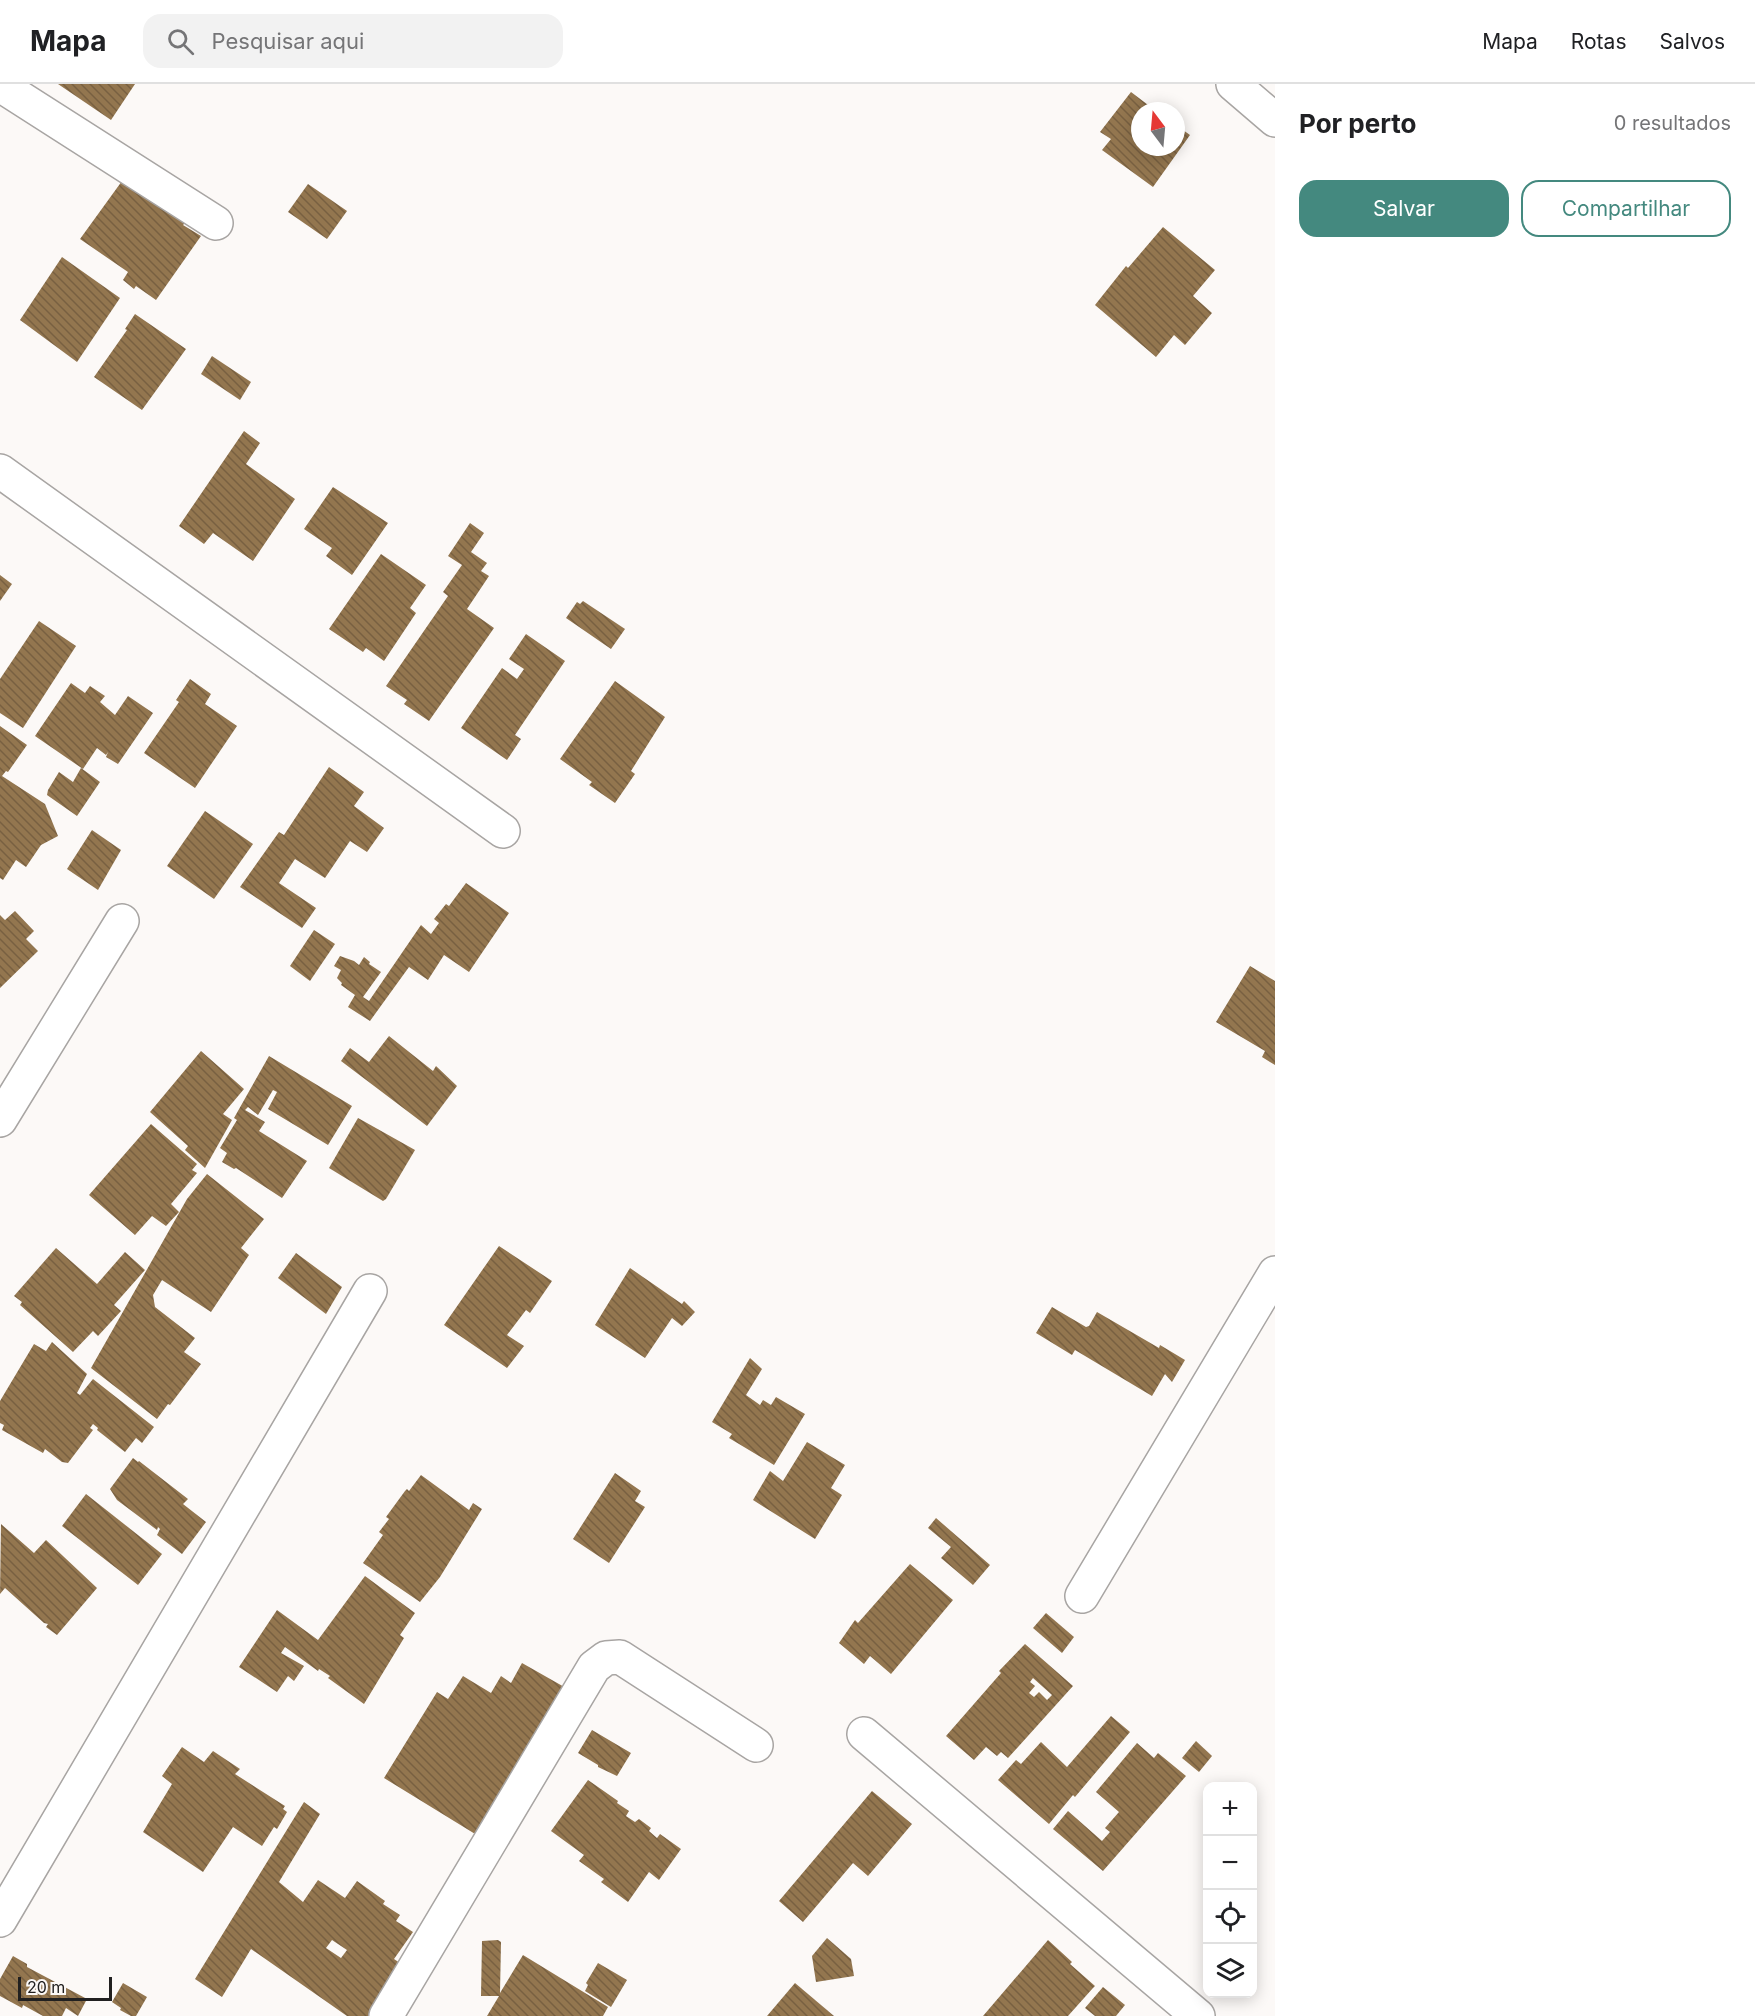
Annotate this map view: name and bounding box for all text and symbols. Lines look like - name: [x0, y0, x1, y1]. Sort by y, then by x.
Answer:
- search box: [143, 14, 563, 68]
- text: Mapa: [30, 24, 107, 58]
- icon: search: [164, 25, 197, 58]
- text: Pesquisar aqui: [212, 28, 364, 54]
- text: Mapa: [1482, 29, 1538, 54]
- text: Rotas: [1571, 29, 1626, 54]
- text: Salvos: [1659, 29, 1725, 54]
- north arrow: [1131, 102, 1185, 156]
- text: Por perto: [1299, 108, 1417, 139]
- text: 0 resultados: [1614, 111, 1731, 135]
- button: Salvar: [1299, 180, 1509, 237]
- button: Compartilhar: [1521, 180, 1731, 237]
- map controls: [1203, 1782, 1257, 1998]
- button: +: [1203, 1782, 1257, 1836]
- button: −: [1203, 1836, 1257, 1890]
- button: locate: [1203, 1890, 1257, 1944]
- button: layers: [1203, 1944, 1257, 1998]
- scale bar: [18, 1974, 112, 2002]
- text: 20 m: [27, 1977, 65, 1997]

